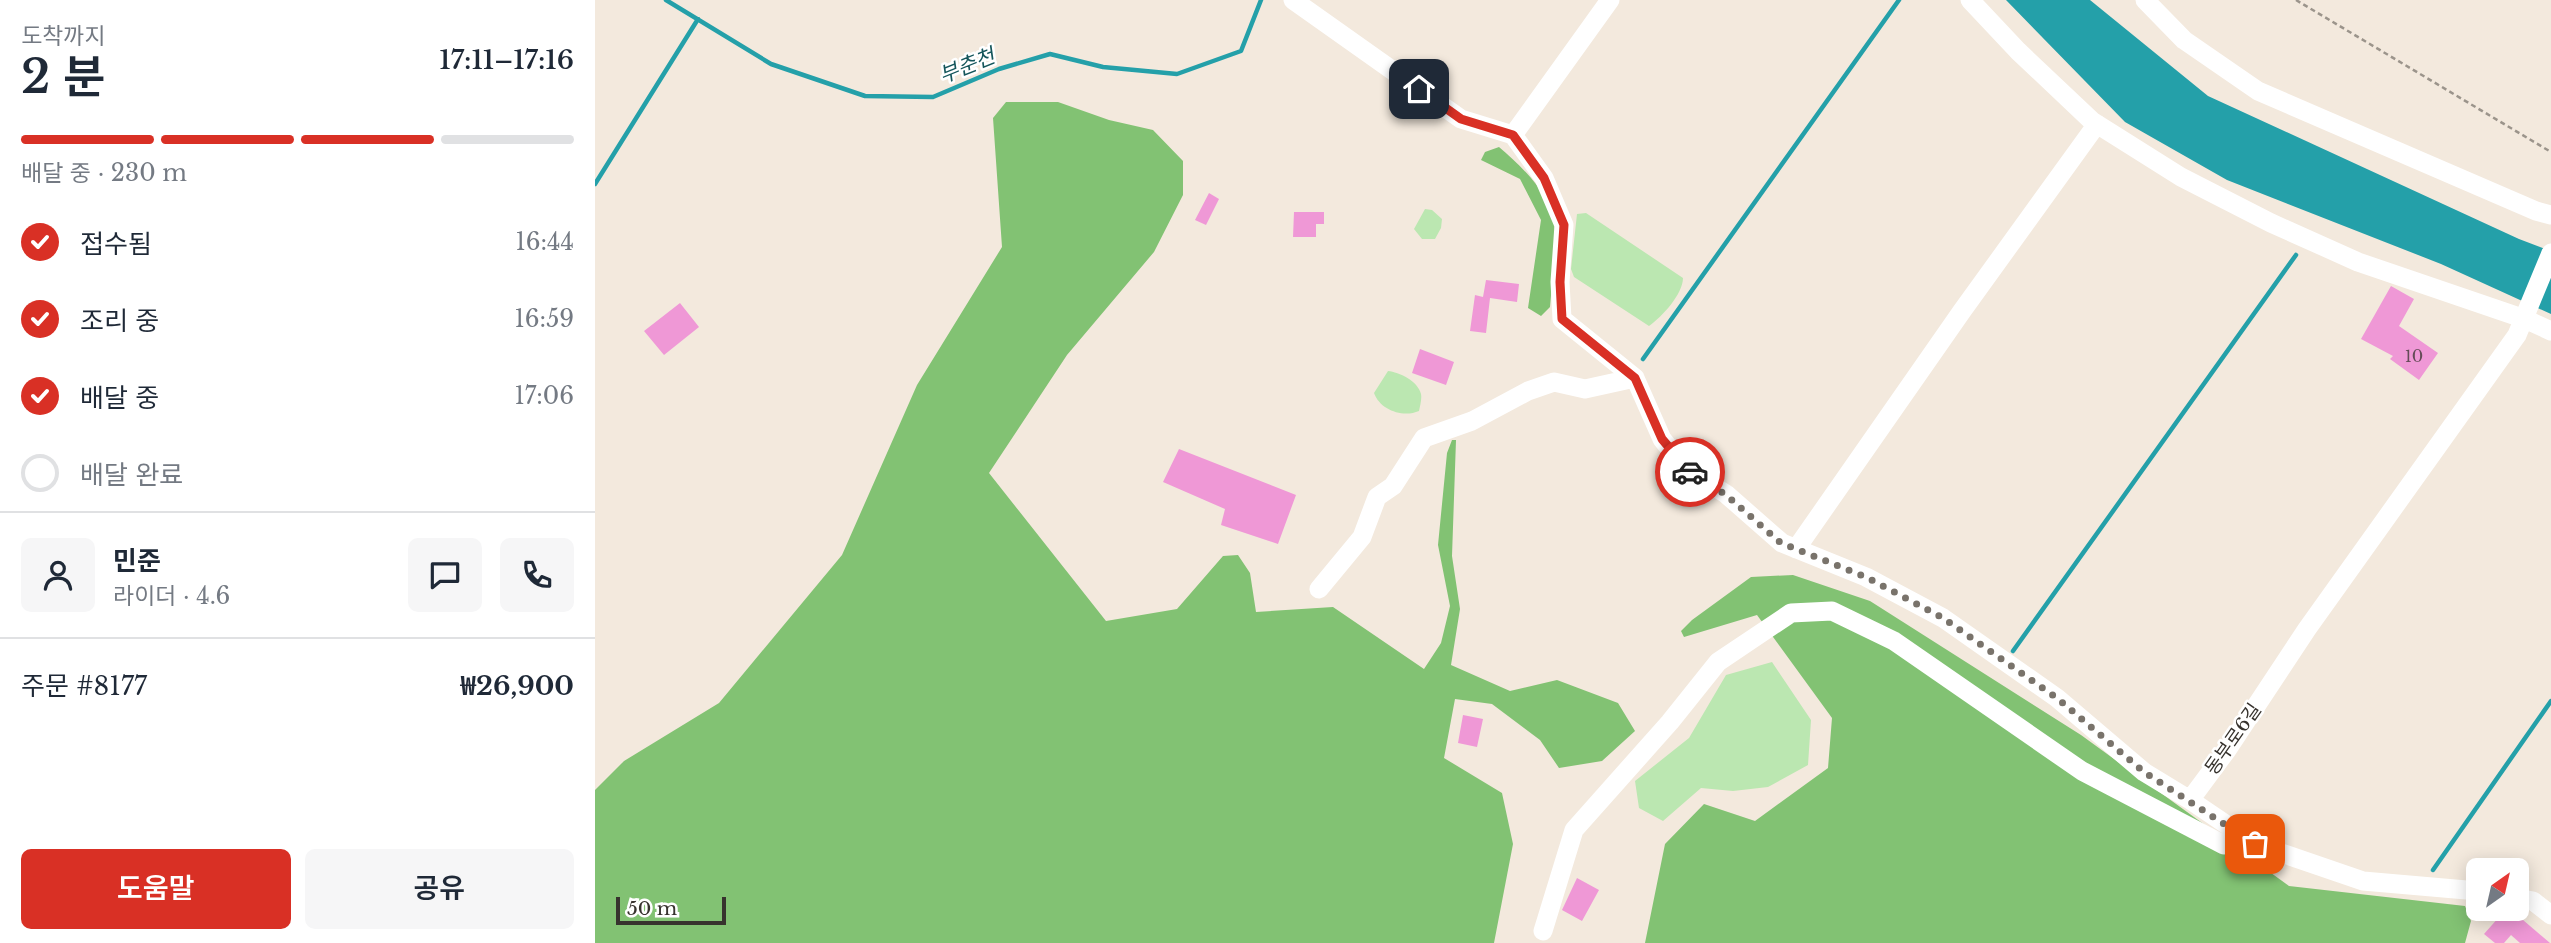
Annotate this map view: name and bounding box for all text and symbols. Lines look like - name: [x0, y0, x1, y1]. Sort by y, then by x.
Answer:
- text: 도착까지: [21, 22, 106, 50]
- water label: 부춘천: [935, 42, 1001, 89]
- text: 17:11–17:16: [439, 44, 574, 76]
- text: 2 분: [21, 48, 105, 105]
- pin: [1389, 59, 1449, 119]
- icon: home: [1400, 70, 1438, 108]
- text: 배달 중 · 230 m: [21, 159, 187, 187]
- icon: check: [21, 223, 59, 261]
- text: 접수됨: [80, 228, 152, 260]
- text: 16:44: [515, 228, 574, 256]
- icon: check: [21, 300, 59, 338]
- text: 조리 중: [80, 305, 159, 337]
- text: 16:59: [515, 305, 574, 333]
- house number: 10: [2405, 346, 2423, 366]
- icon: check: [21, 377, 59, 415]
- text: 배달 중: [80, 382, 159, 414]
- text: 17:06: [514, 382, 574, 410]
- courier: [1655, 437, 1725, 507]
- icon: car: [1671, 453, 1709, 491]
- text: 배달 완료: [80, 459, 183, 491]
- button: person: [21, 538, 95, 612]
- button: chat: [408, 538, 482, 612]
- button: phone: [500, 538, 574, 612]
- text: 민준: [113, 545, 161, 577]
- text: 라이더 · 4.6: [113, 582, 230, 610]
- text: 주문 #8177: [21, 670, 147, 702]
- text: ₩26,900: [461, 670, 574, 702]
- street label: 동부로6길: [2200, 699, 2266, 779]
- pin: [2225, 814, 2285, 874]
- icon: bag: [2236, 825, 2274, 863]
- button: 도움말: [21, 849, 291, 929]
- button: 공유: [305, 849, 574, 929]
- north arrow: [2466, 858, 2529, 920]
- map controls: [2466, 858, 2529, 921]
- scale bar: [616, 894, 726, 926]
- text: 50 m: [627, 897, 677, 920]

